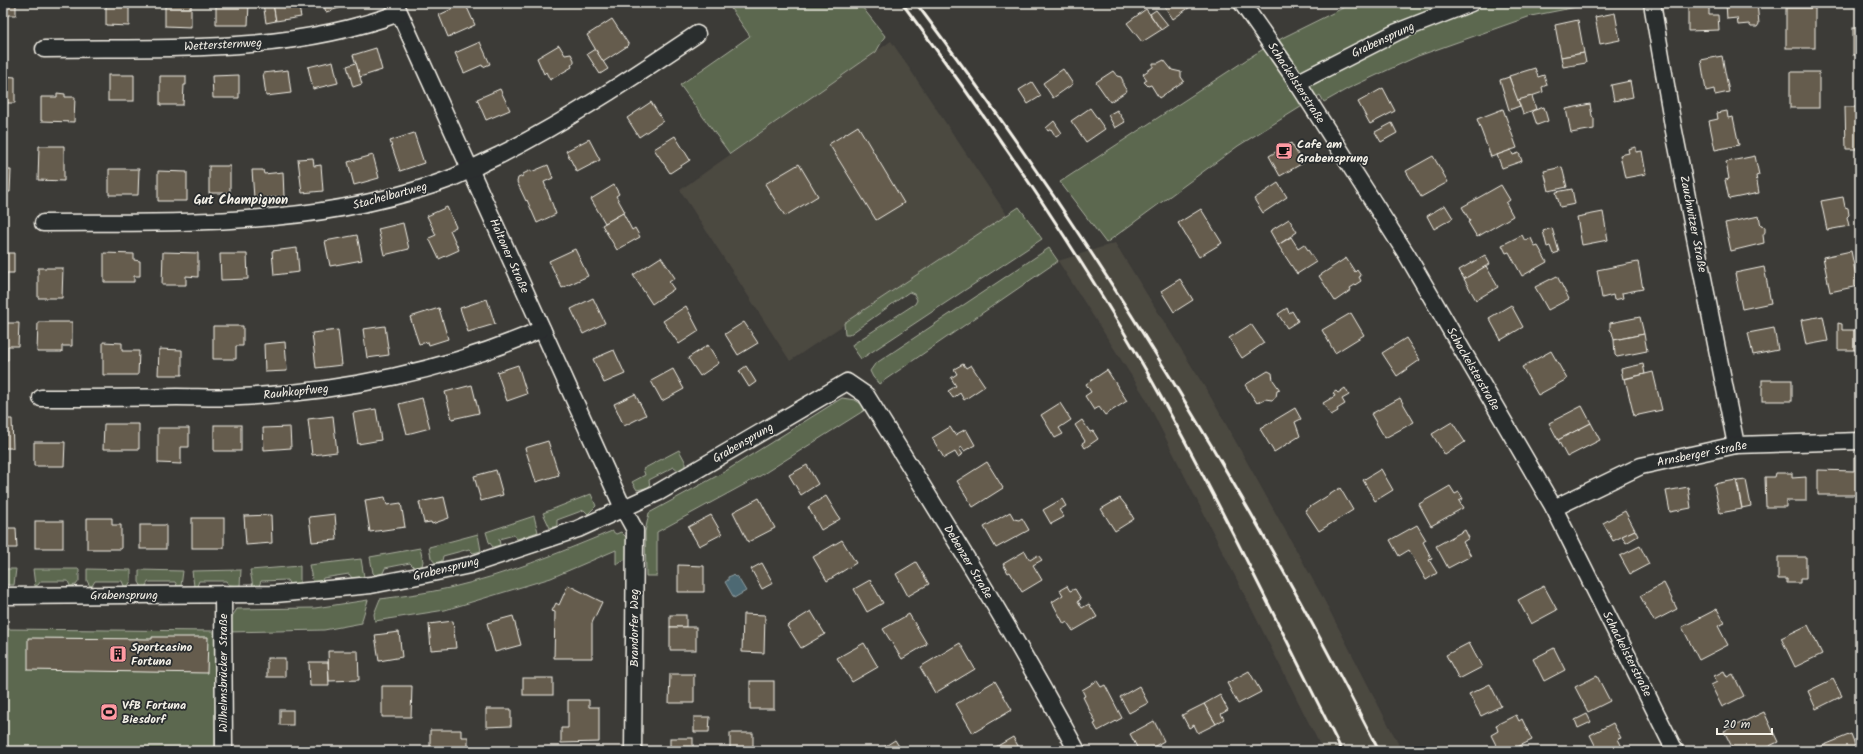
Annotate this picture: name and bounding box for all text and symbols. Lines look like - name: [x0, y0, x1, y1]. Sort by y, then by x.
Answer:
- street label: Grabensprung: [1348, 17, 1418, 63]
- street label: Wettersternweg: [183, 33, 263, 57]
- street label: Schackelsterstraße: [1262, 38, 1330, 128]
- place label: Cafe am Grabensprung: [1297, 135, 1369, 168]
- cafe icon: Cafe am Grabensprung: [1274, 141, 1294, 161]
- street label: Zauchwitzer Straße: [1674, 174, 1712, 275]
- street label: Stachelbartweg: [351, 177, 430, 215]
- district label: Gut Champignon: [194, 190, 288, 211]
- street label: Haltoner Straße: [484, 215, 534, 297]
- street label: Schackelsterstraße: [1441, 324, 1505, 415]
- street label: Rauhkopfweg: [263, 379, 330, 405]
- street label: Grabensprung: [709, 418, 777, 468]
- street label: Arnsberger Straße: [1655, 436, 1749, 472]
- street label: Debenzer Straße: [938, 521, 998, 603]
- street label: Grabensprung: [411, 552, 481, 586]
- street label: Grabensprung: [90, 586, 158, 605]
- street label: Brandorfer Weg: [625, 589, 644, 667]
- street label: Schackelsterstraße: [1597, 608, 1657, 701]
- street label: Wilhelmsbrücker Straße: [214, 613, 233, 732]
- place label: Sportcasino Fortuna: [131, 638, 193, 671]
- building icon: Sportcasino Fortuna: [108, 644, 128, 664]
- place label: VfB Fortuna Biesdorf: [122, 696, 186, 729]
- sports icon: VfB Fortuna Biesdorf: [99, 702, 119, 722]
- scale bar: [1717, 710, 1772, 736]
- text: 20 m: [1723, 715, 1751, 734]

